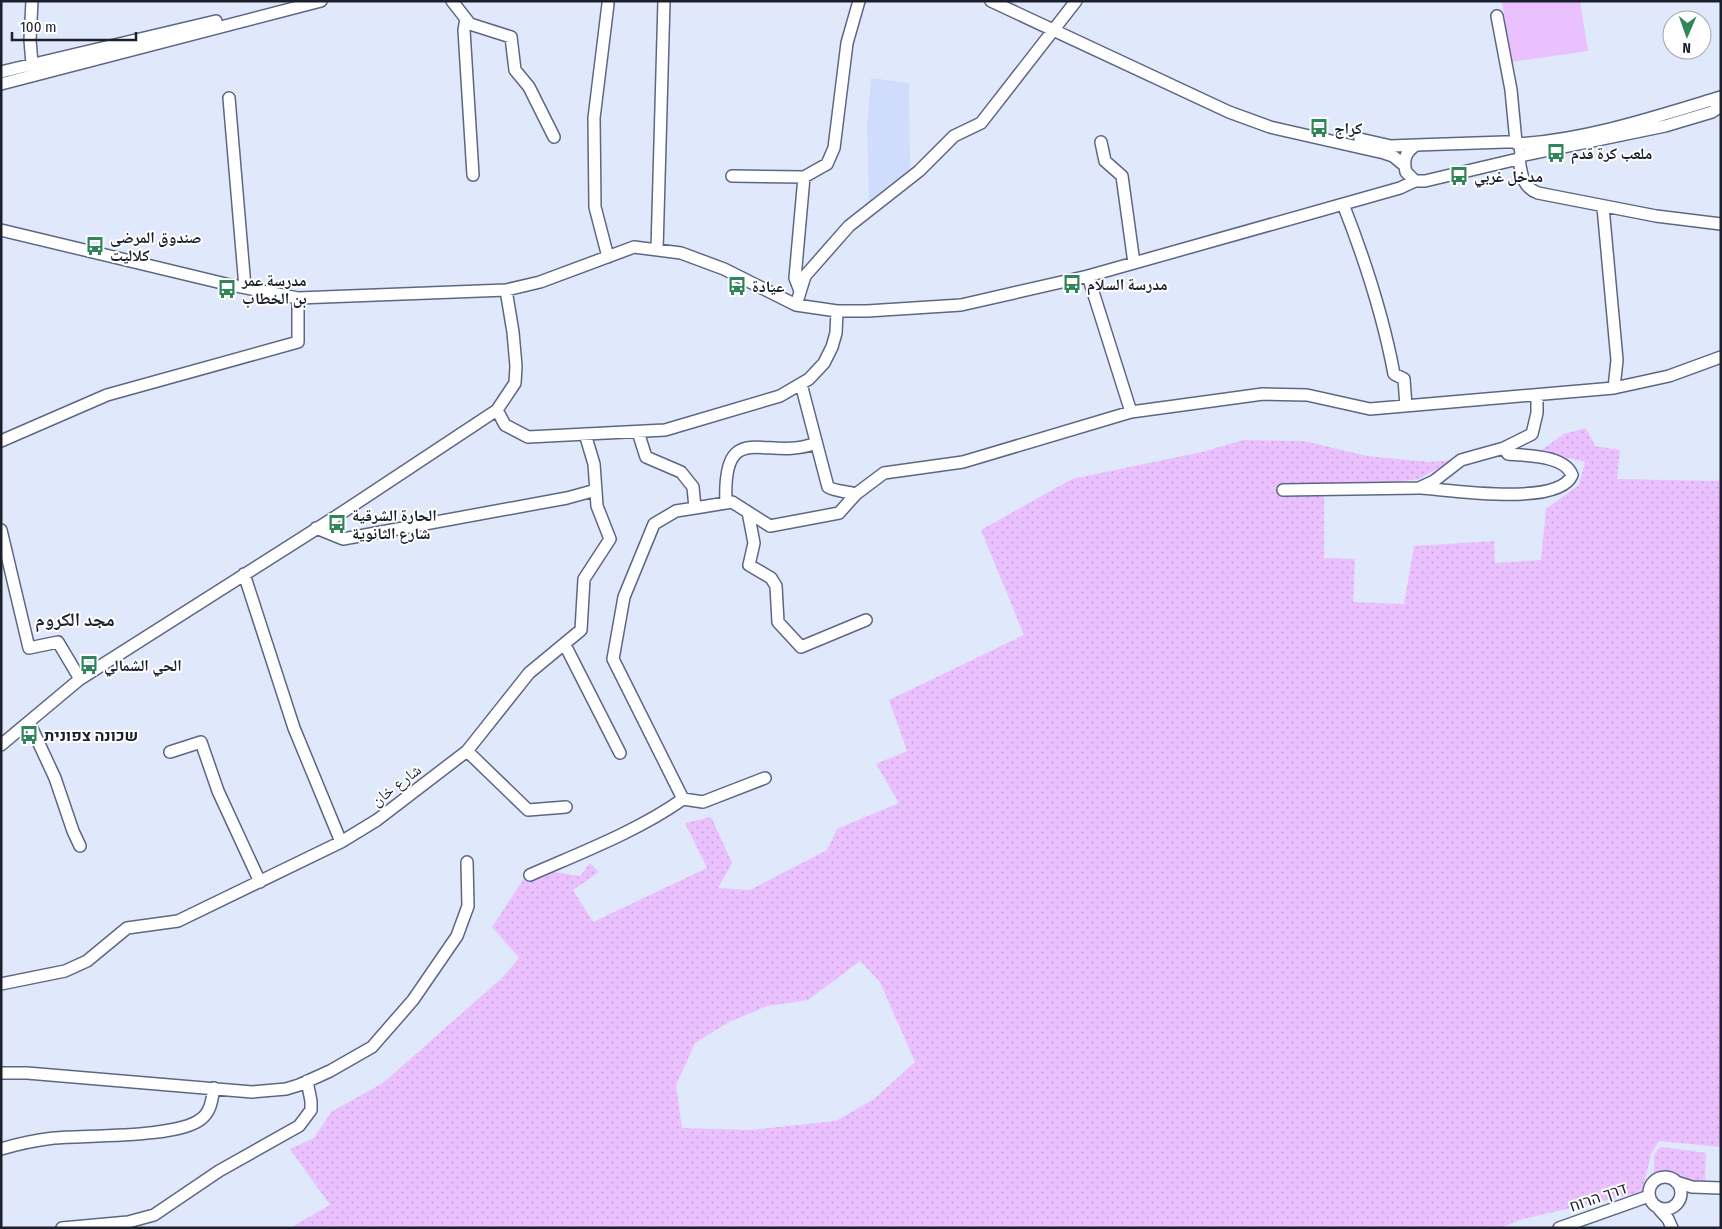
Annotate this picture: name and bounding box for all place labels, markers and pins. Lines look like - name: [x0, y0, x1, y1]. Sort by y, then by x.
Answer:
- bus stop icon: كراج: [1308, 117, 1330, 139]
- place label: كراج: [1334, 119, 1362, 139]
- bus stop icon: ملعب كرة قدم: [1545, 142, 1567, 164]
- place label: ملعب كرة قدم: [1571, 144, 1652, 165]
- bus stop icon: مدخل غربي: [1448, 165, 1470, 187]
- place label: مدخل غربي: [1474, 167, 1543, 188]
- place label: صندوق المرضى كلاليت: [110, 228, 202, 265]
- bus stop icon: صندوق المرضى كلاليت: [84, 235, 106, 257]
- place label: مدرسة عمر بن الخطاب: [241, 271, 307, 308]
- bus stop icon: مدرسة السلام: [1061, 273, 1083, 295]
- bus stop icon: عيادة: [726, 275, 748, 297]
- place label: مدرسة السلام: [1087, 275, 1168, 296]
- place label: عيادة: [752, 277, 784, 296]
- bus stop icon: مدرسة عمر بن الخطاب: [216, 278, 238, 300]
- place label: الحارة الشرقية شارع الثانوية: [352, 506, 437, 544]
- bus stop icon: الحارة الشرقية شارع الثانوية: [326, 513, 348, 535]
- bus stop icon: الحي الشمالي: [78, 654, 100, 676]
- place label: الحي الشمالي: [104, 656, 182, 677]
- bus stop icon: שכונה צפונית: [18, 724, 40, 746]
- place label: שכונה צפונית: [44, 726, 138, 745]

